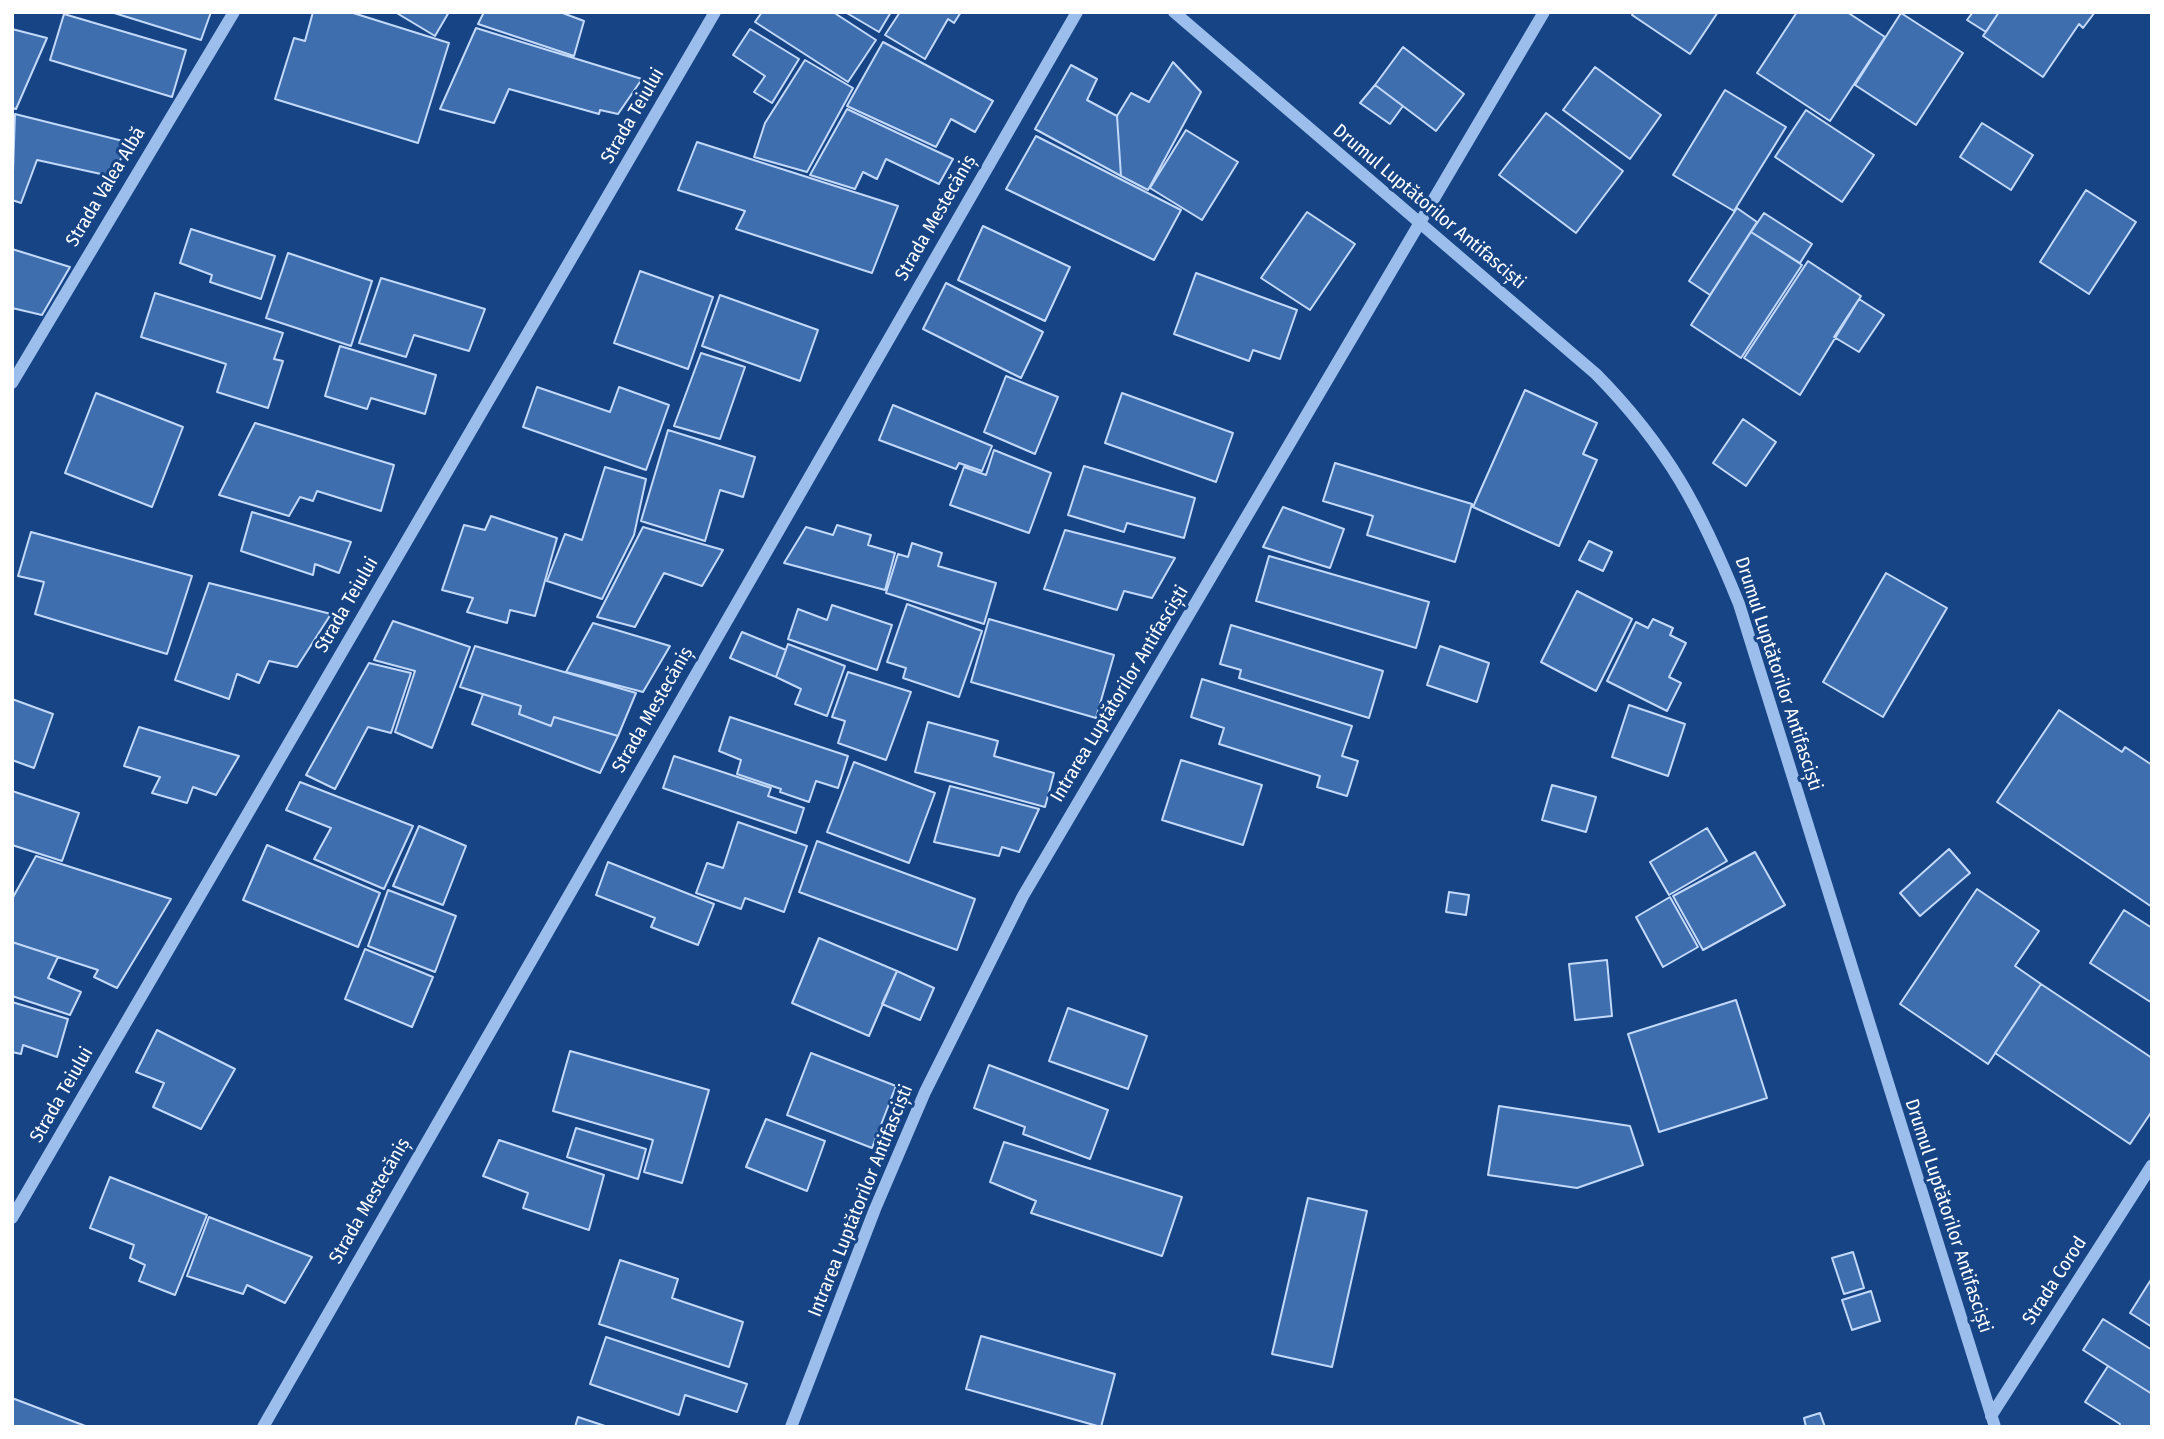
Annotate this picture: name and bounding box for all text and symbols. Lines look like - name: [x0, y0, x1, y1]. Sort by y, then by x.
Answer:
- street label: Strada Teiului: [596, 64, 670, 168]
- street label: Drumul Luptătorilor Antifasciști: [1328, 120, 1530, 294]
- street label: Strada Valea Albă: [61, 123, 151, 251]
- street label: Strada Mestecăniș: [891, 151, 981, 285]
- street label: Strada Teiului: [310, 553, 384, 657]
- street label: Drumul Luptătorilor Antifasciști: [1729, 554, 1827, 794]
- street label: Intrarea Luptătorilor Antifasciști: [1046, 582, 1194, 806]
- street label: Strada Mestecăniș: [608, 643, 698, 777]
- street label: Strada Teiului: [25, 1043, 99, 1147]
- street label: Intrarea Luptătorilor Antifasciști: [804, 1082, 918, 1320]
- street label: Drumul Luptătorilor Antifasciști: [1899, 1096, 1997, 1336]
- street label: Strada Mestecăniș: [325, 1134, 415, 1268]
- street label: Strada Corod: [2018, 1233, 2092, 1329]

